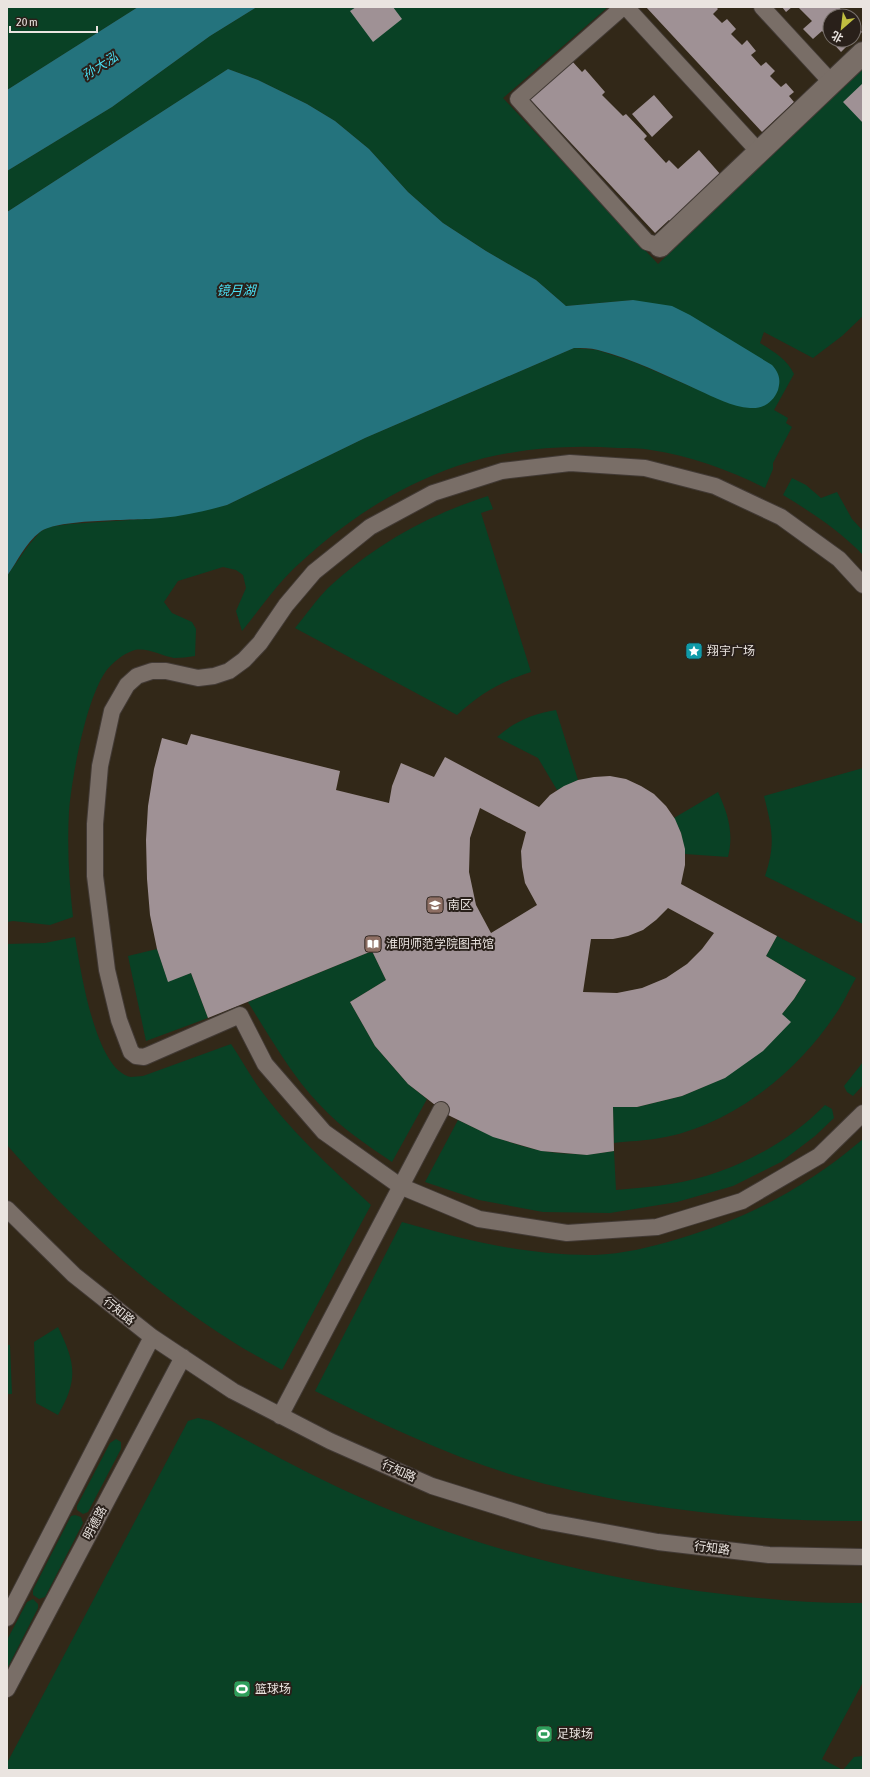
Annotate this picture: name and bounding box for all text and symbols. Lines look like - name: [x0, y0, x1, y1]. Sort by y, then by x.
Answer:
- scale bar: [10, 8, 97, 34]
- north arrow: [822, 8, 862, 48]
- text: 20 m: [16, 15, 38, 29]
- text: 北: [830, 29, 845, 45]
- water label: 孙大泓: [79, 49, 121, 83]
- water label: 镜月湖: [216, 283, 257, 298]
- place icon: 翔宇广场: [684, 641, 704, 661]
- place label: 翔宇广场: [707, 644, 755, 658]
- school or university icon: 南区: [425, 895, 445, 915]
- place label: 南区: [448, 898, 472, 912]
- library icon: 淮阴师范学院图书馆: [363, 934, 383, 954]
- place label: 淮阴师范学院图书馆: [386, 937, 494, 951]
- street label: 行知路: [101, 1294, 137, 1328]
- street label: 行知路: [380, 1457, 418, 1485]
- street label: 明德路: [80, 1504, 110, 1542]
- street label: 行知路: [693, 1539, 731, 1557]
- sports icon: 篮球场: [232, 1679, 252, 1699]
- place label: 篮球场: [255, 1682, 291, 1696]
- sports icon: 足球场: [534, 1724, 554, 1744]
- place label: 足球场: [557, 1727, 593, 1741]

